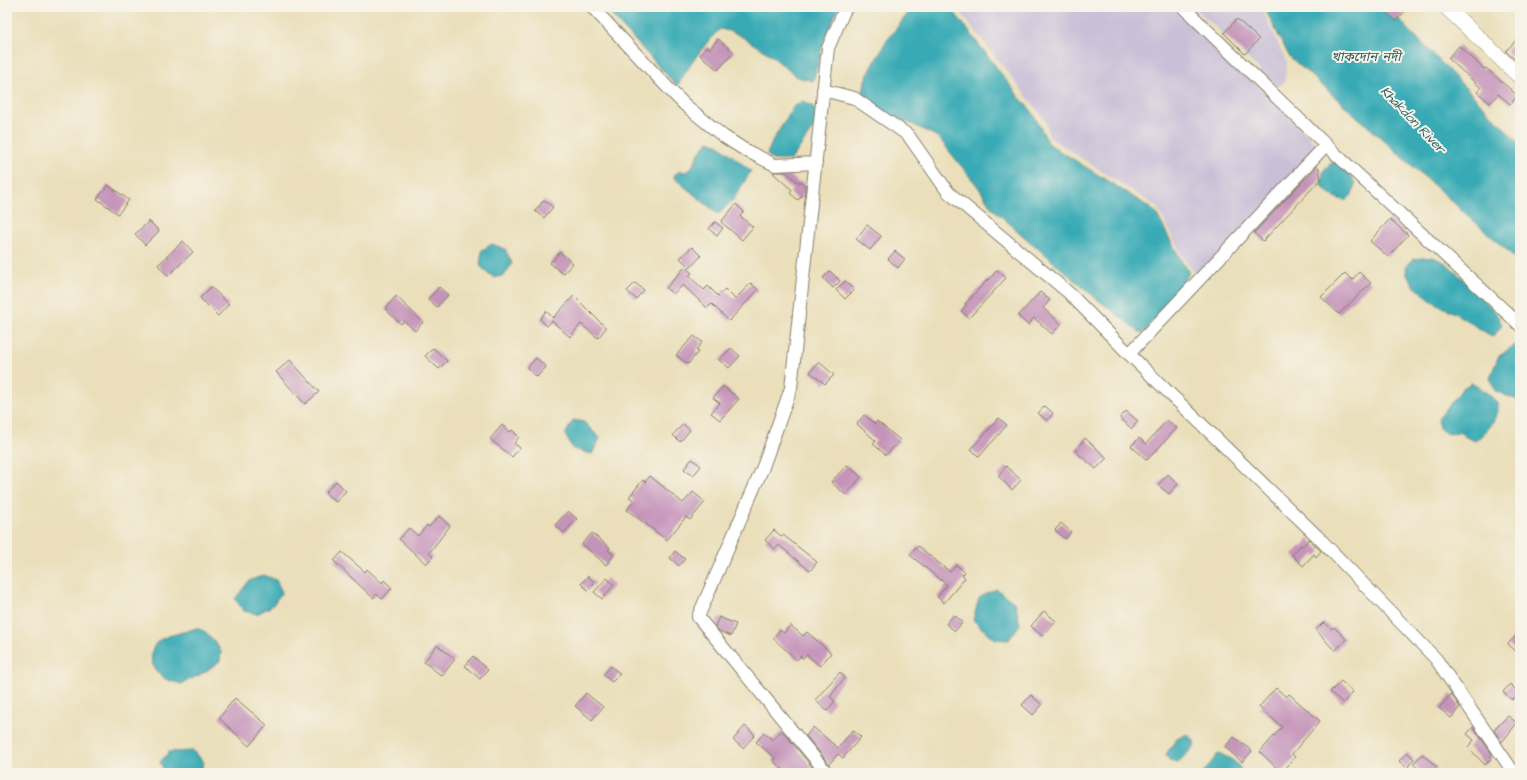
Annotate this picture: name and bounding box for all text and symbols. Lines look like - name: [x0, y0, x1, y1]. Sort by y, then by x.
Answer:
- water label: খাকদোন নদী: [1331, 48, 1403, 66]
- water label: Khakdon River: [1376, 83, 1451, 159]

